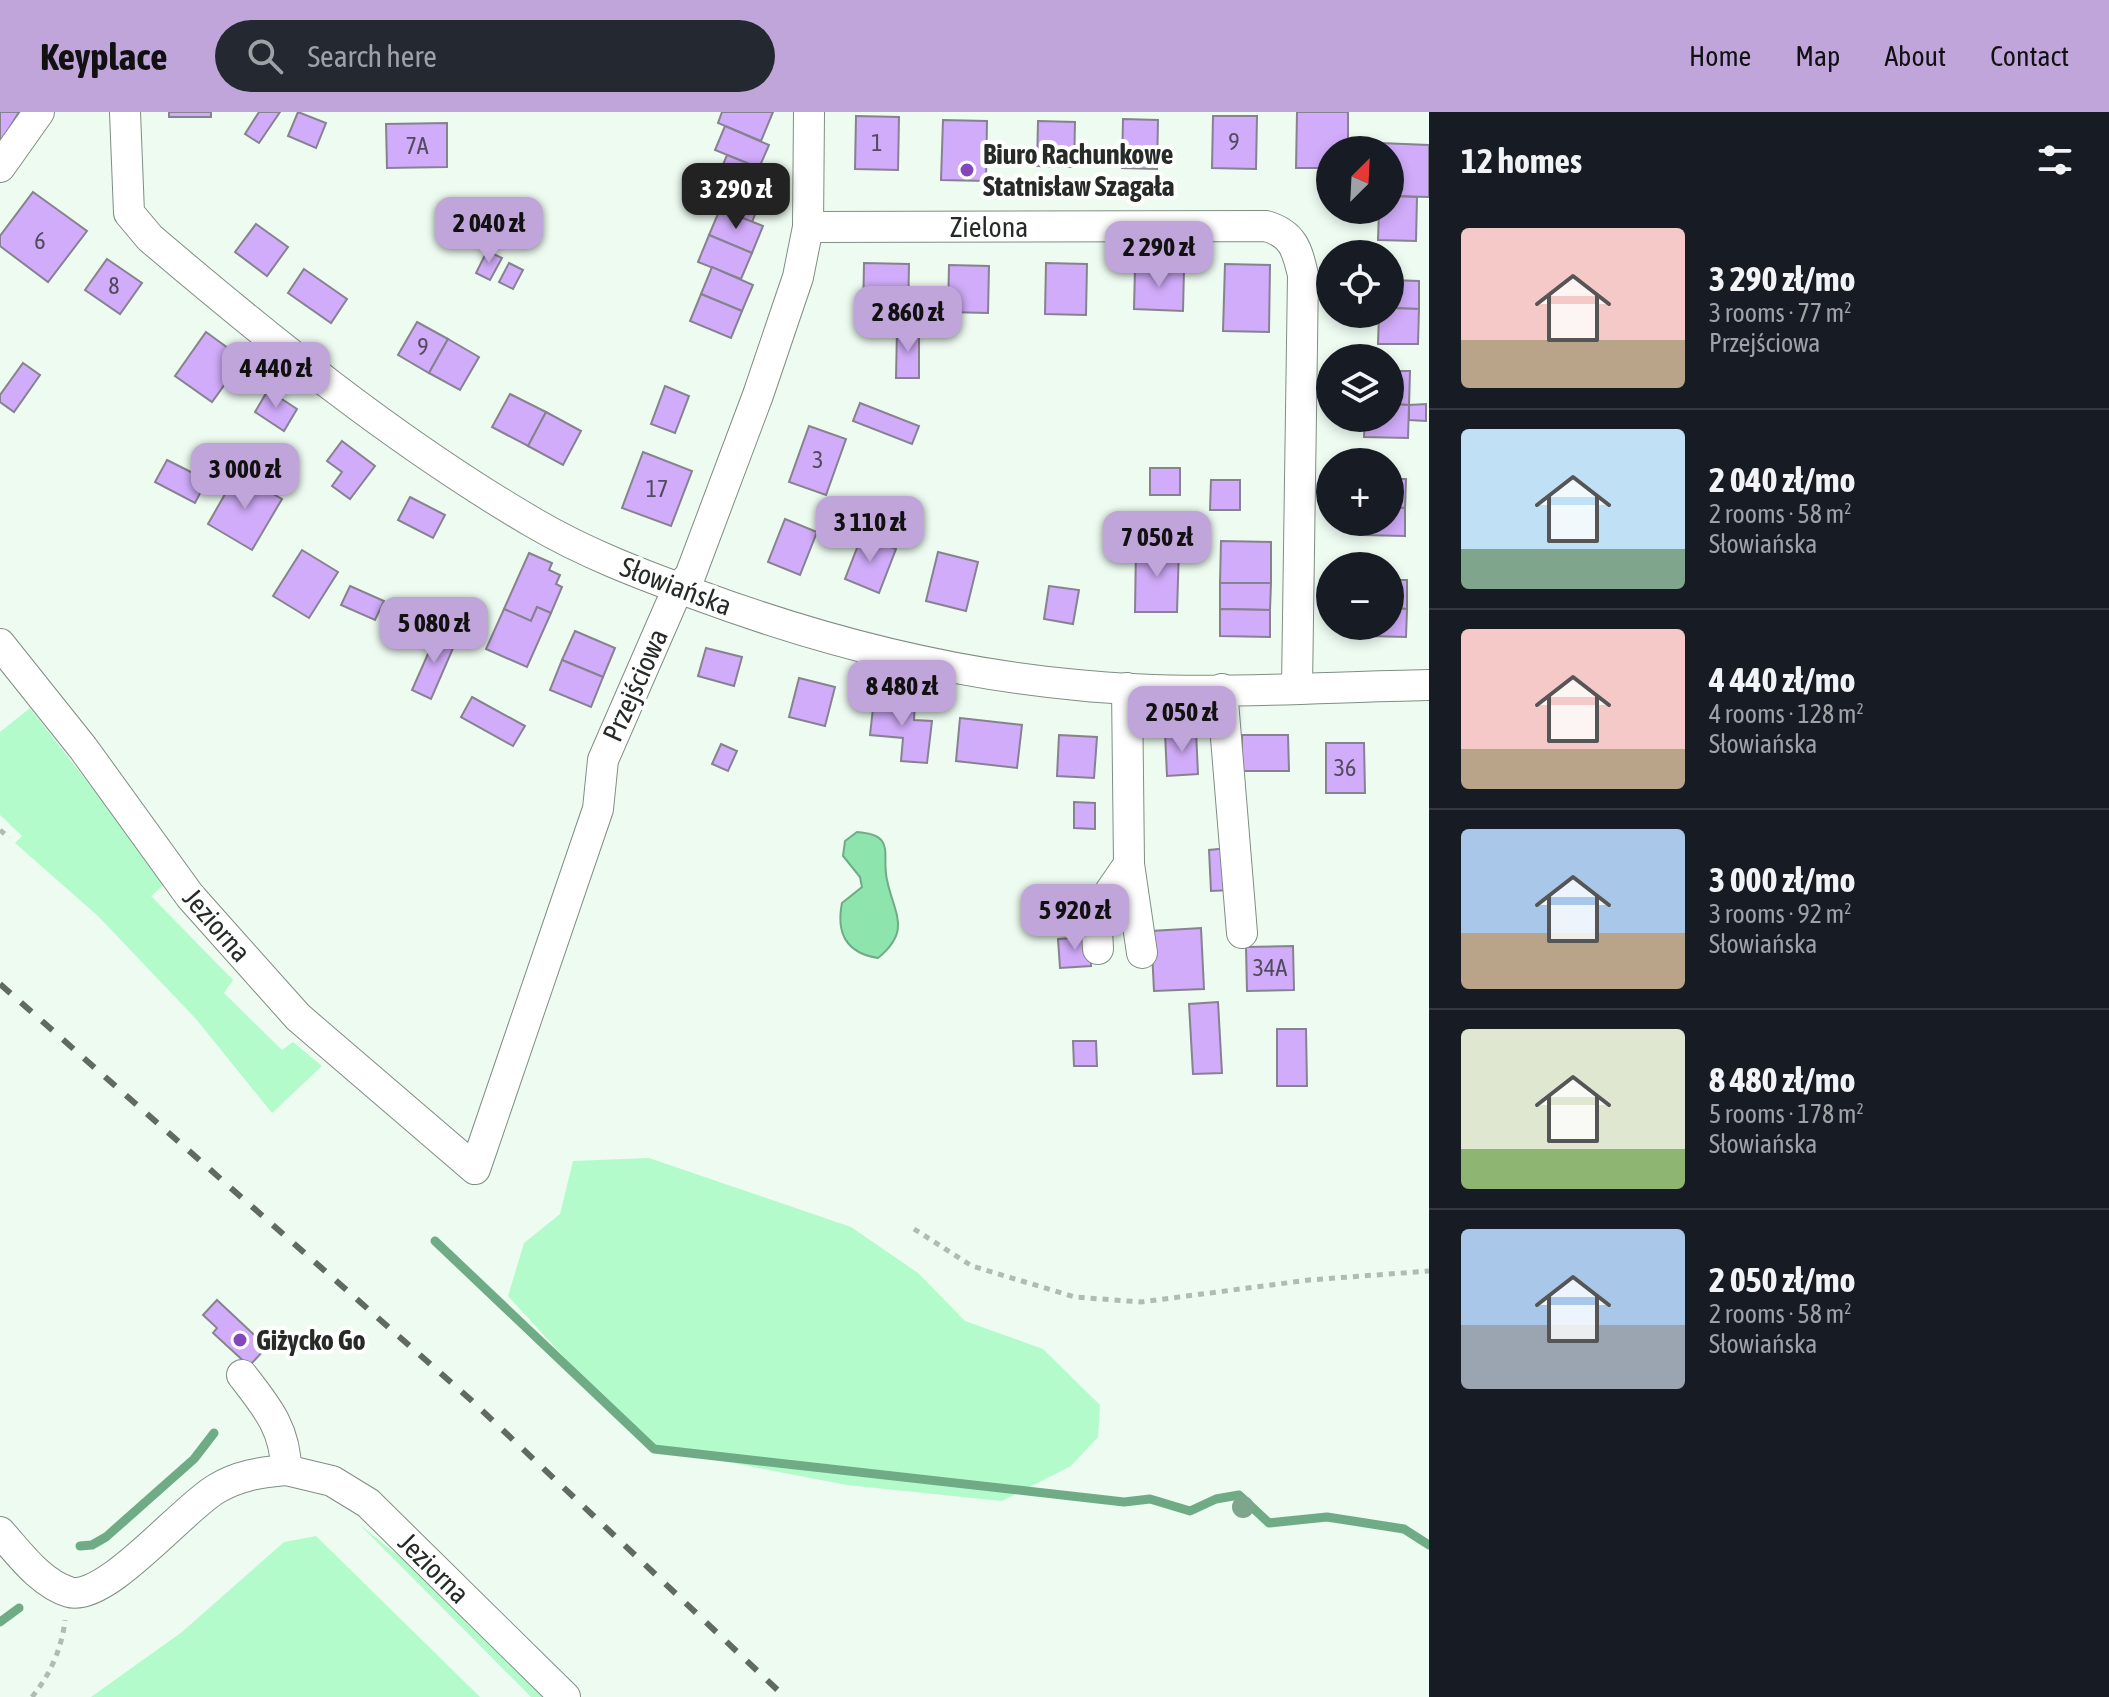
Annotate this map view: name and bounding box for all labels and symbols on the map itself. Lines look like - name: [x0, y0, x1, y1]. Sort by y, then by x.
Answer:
- house number: 9: [1228, 128, 1240, 155]
- house number: 1: [871, 129, 883, 156]
- house number: 7A: [405, 132, 429, 159]
- north arrow: [1316, 136, 1404, 224]
- place label: Biuro Rachunkowe Statnisław Szagała: [983, 138, 1175, 202]
- marker: Biuro Rachunkowe Statnisław Szagała: [958, 161, 976, 179]
- pin: 3 290 zł: [653, 163, 819, 231]
- pin: 2 040 zł: [406, 197, 572, 265]
- street label: Zielona: [950, 211, 1028, 243]
- pin: 2 290 zł: [1076, 221, 1242, 289]
- house number: 6: [34, 227, 46, 254]
- house number: 8: [108, 272, 120, 299]
- pin: 2 860 zł: [825, 286, 991, 354]
- house number: 9: [417, 333, 429, 360]
- pin: 4 440 zł: [193, 342, 359, 410]
- pin: 3 000 zł: [162, 443, 328, 511]
- house number: 3: [812, 446, 824, 473]
- house number: 17: [646, 475, 668, 502]
- pin: 3 110 zł: [787, 496, 953, 564]
- pin: 7 050 zł: [1074, 511, 1240, 579]
- street label: Słowiańska: [616, 550, 736, 622]
- pin: 5 080 zł: [351, 597, 517, 665]
- street label: Przejściowa: [596, 624, 674, 746]
- pin: 8 480 zł: [819, 660, 985, 728]
- pin: 2 050 zł: [1099, 686, 1265, 754]
- house number: 36: [1334, 754, 1356, 781]
- street label: Jeziorna: [177, 882, 257, 968]
- pin: 5 920 zł: [992, 884, 1158, 952]
- house number: 34A: [1253, 954, 1287, 981]
- place label: Giżycko Go: [256, 1324, 366, 1356]
- marker: Giżycko Go: [231, 1331, 249, 1349]
- street label: Jeziorna: [392, 1526, 476, 1610]

